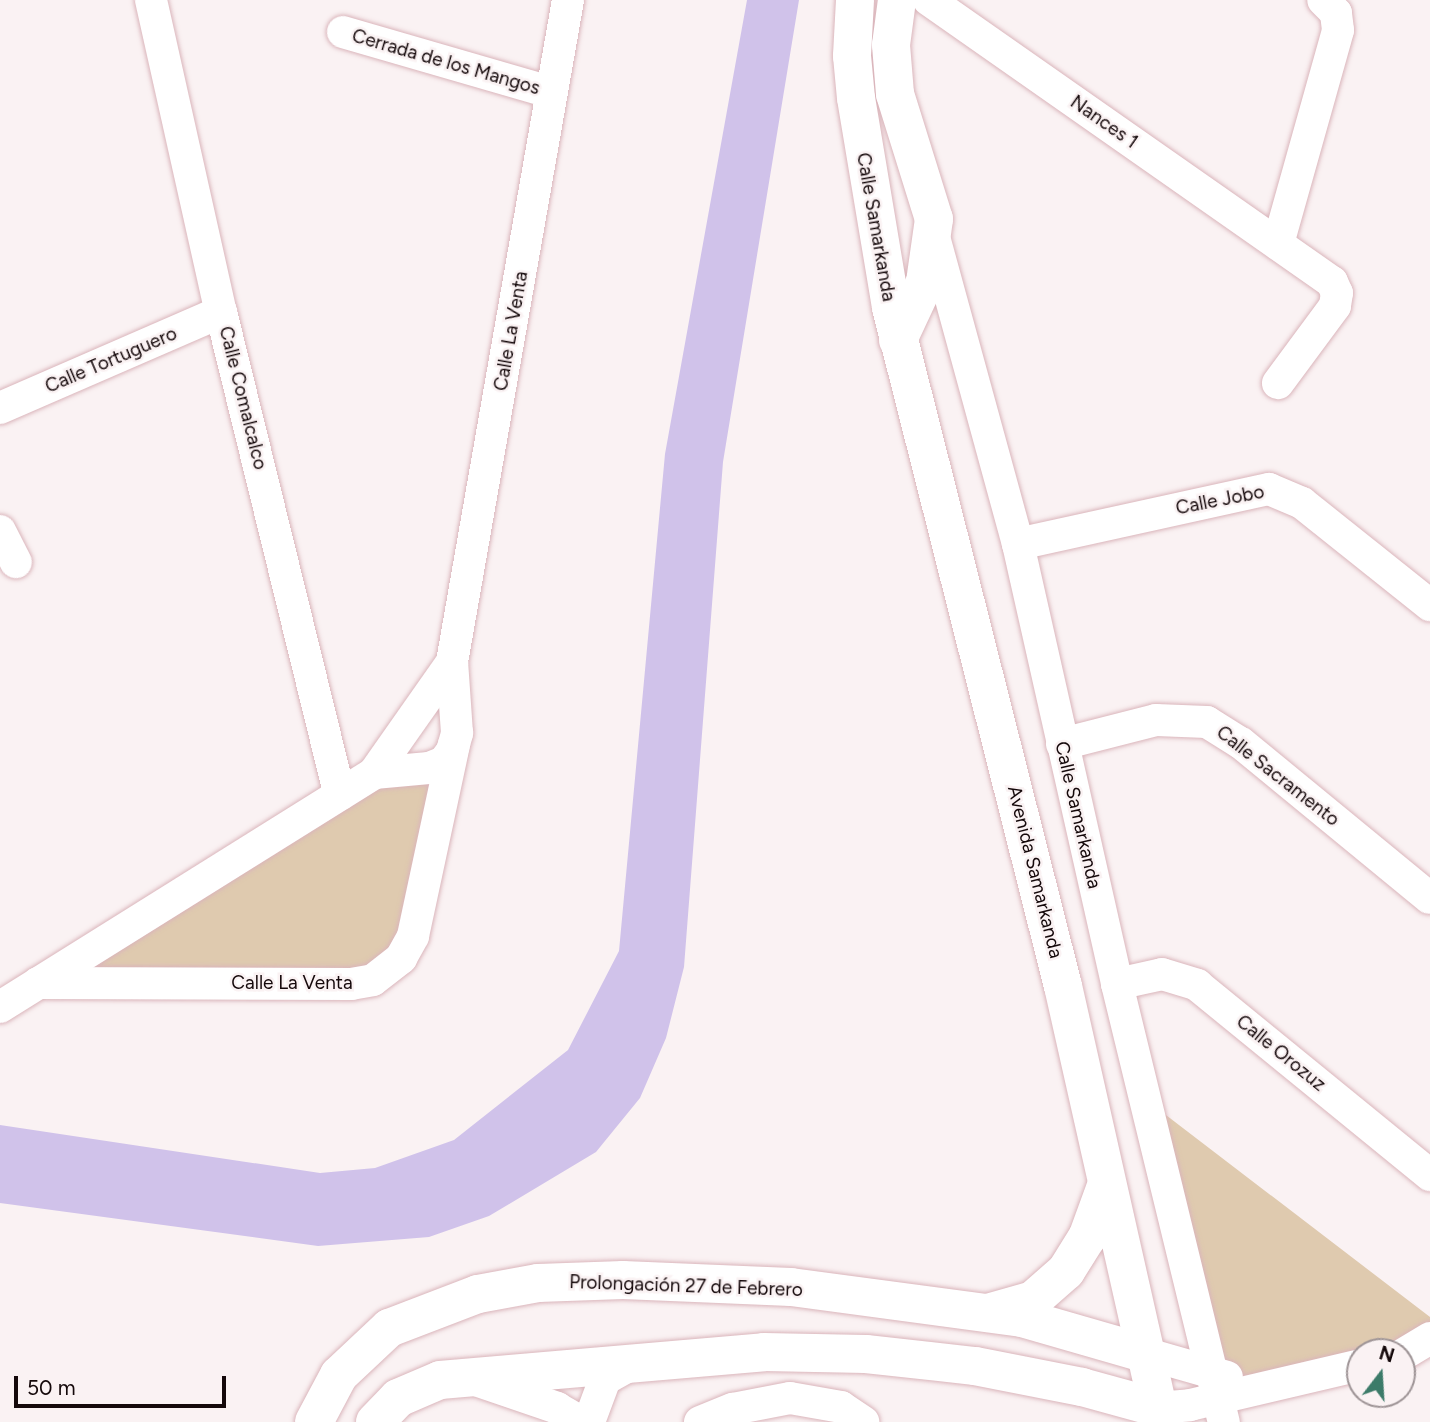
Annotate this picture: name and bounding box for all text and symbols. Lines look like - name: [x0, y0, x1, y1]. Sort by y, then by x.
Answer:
- street label: Cerrada de los Mangos: [349, 24, 543, 100]
- street label: Nances 1: [1066, 91, 1142, 153]
- street label: Calle Samarkanda: [852, 151, 900, 303]
- street label: Calle La Venta: [489, 269, 533, 393]
- street label: Calle Tortuguero: [42, 322, 180, 398]
- street label: Calle Comalcalco: [214, 324, 272, 472]
- street label: Calle Jobo: [1174, 480, 1266, 520]
- street label: Calle Sacramento: [1212, 721, 1344, 831]
- street label: Calle Samarkanda: [1050, 739, 1106, 891]
- street label: Avenida Samarkanda: [1003, 783, 1067, 961]
- street label: Calle La Venta: [231, 972, 353, 994]
- street label: Calle Orozuz: [1232, 1010, 1330, 1096]
- street label: Prolongación 27 de Febrero: [569, 1271, 803, 1301]
- north arrow: [1346, 1338, 1416, 1408]
- text: N: [1376, 1341, 1397, 1367]
- scale bar: [18, 1362, 229, 1406]
- text: 50 m: [27, 1375, 76, 1400]

